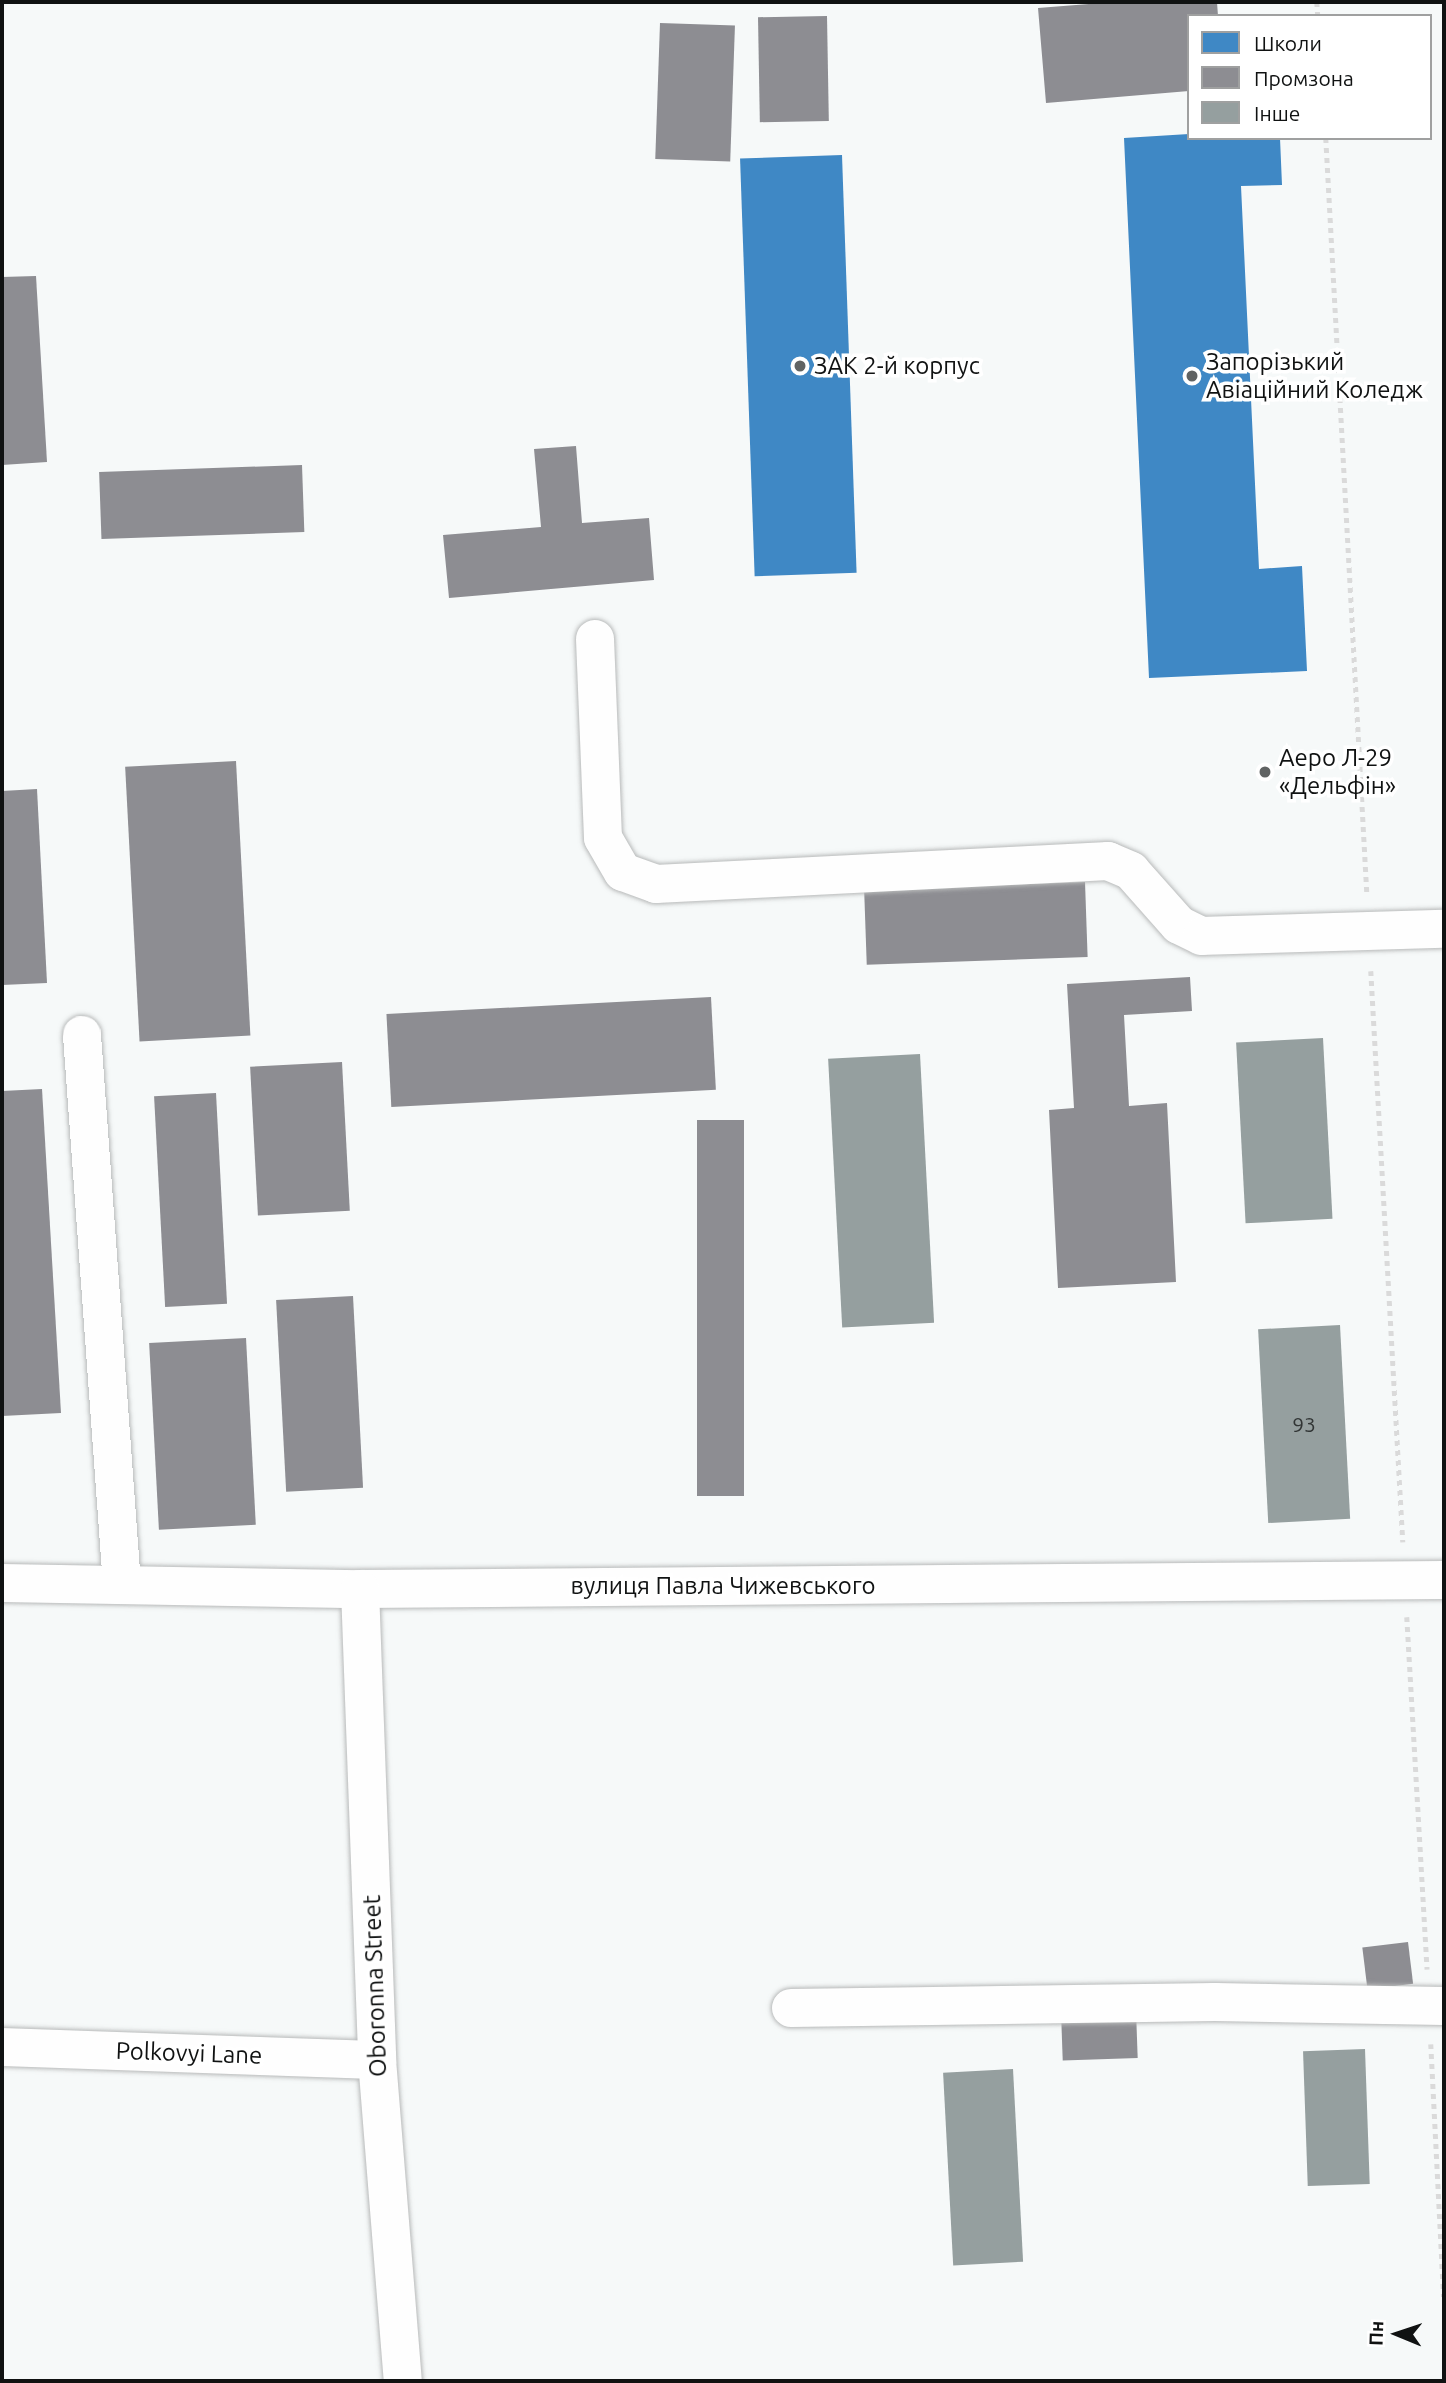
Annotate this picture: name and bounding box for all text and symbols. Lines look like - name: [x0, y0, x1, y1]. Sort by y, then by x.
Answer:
- legend: [1187, 14, 1432, 140]
- text: Школи: [1254, 31, 1322, 55]
- text: Промзона: [1254, 66, 1354, 90]
- text: Інше: [1254, 101, 1300, 125]
- place label: Запорізький Авіаційний Коледж: [1206, 348, 1423, 404]
- place label: ЗАК 2-й корпус: [814, 352, 980, 380]
- marker: ЗАК 2-й корпус: [792, 358, 808, 374]
- marker: Запорізький Авіаційний Коледж: [1184, 368, 1200, 384]
- place label: Аеро Л-29 «Дельфін»: [1279, 744, 1396, 800]
- marker: Аеро Л-29 «Дельфін»: [1257, 764, 1273, 780]
- house number: 93: [1292, 1411, 1316, 1437]
- street label: вулиця Павла Чижевського: [570, 1572, 876, 1600]
- street label: Oboronna Street: [357, 1895, 393, 2077]
- street label: Polkovyi Lane: [115, 2036, 263, 2070]
- north arrow: [1362, 2299, 1432, 2369]
- text: Пн: [1365, 2320, 1387, 2346]

